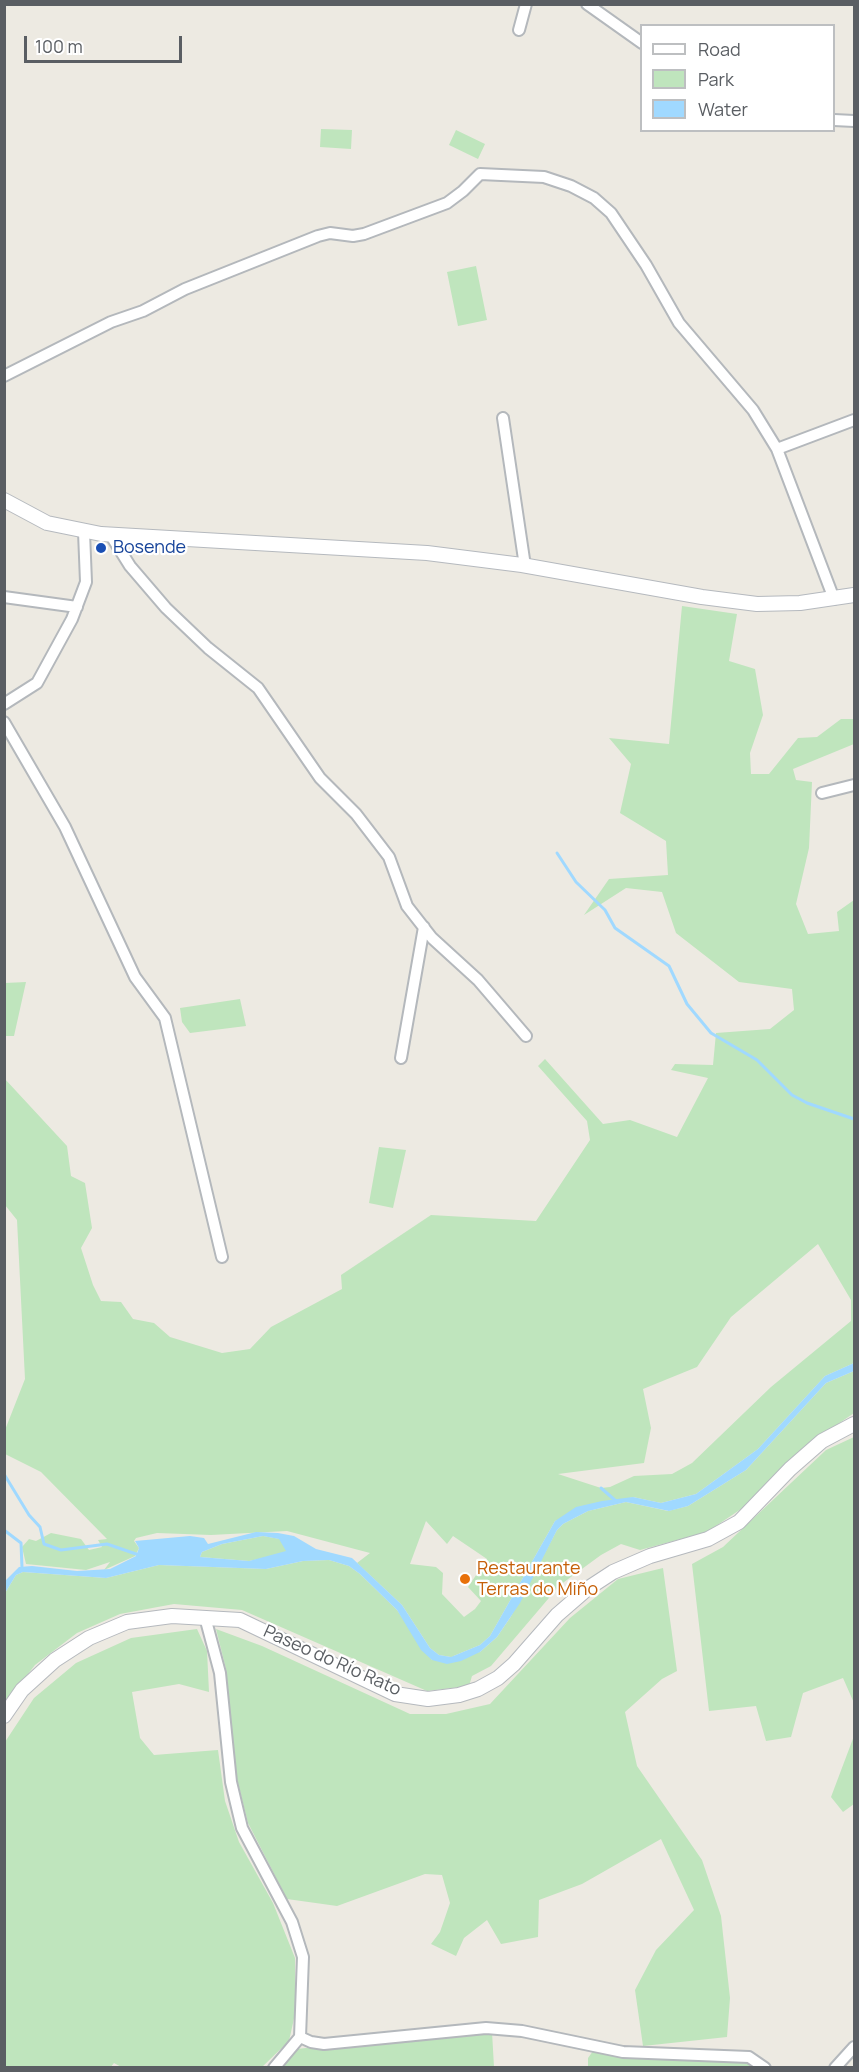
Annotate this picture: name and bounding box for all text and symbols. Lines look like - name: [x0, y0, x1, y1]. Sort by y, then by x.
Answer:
- scale bar: [27, 24, 184, 62]
- legend: [640, 24, 835, 132]
- text: 100 m: [35, 34, 83, 58]
- text: Road: [698, 37, 741, 61]
- text: Park: [698, 67, 734, 91]
- text: Water: [698, 97, 748, 121]
- place label: Bosende: [113, 537, 186, 559]
- marker: Bosende: [94, 541, 108, 555]
- place label: Restaurante Terras do Miño: [477, 1558, 598, 1600]
- marker: Restaurante Terras do Miño: [458, 1572, 472, 1586]
- street label: Paseo do Río Rato: [260, 1621, 404, 1701]

